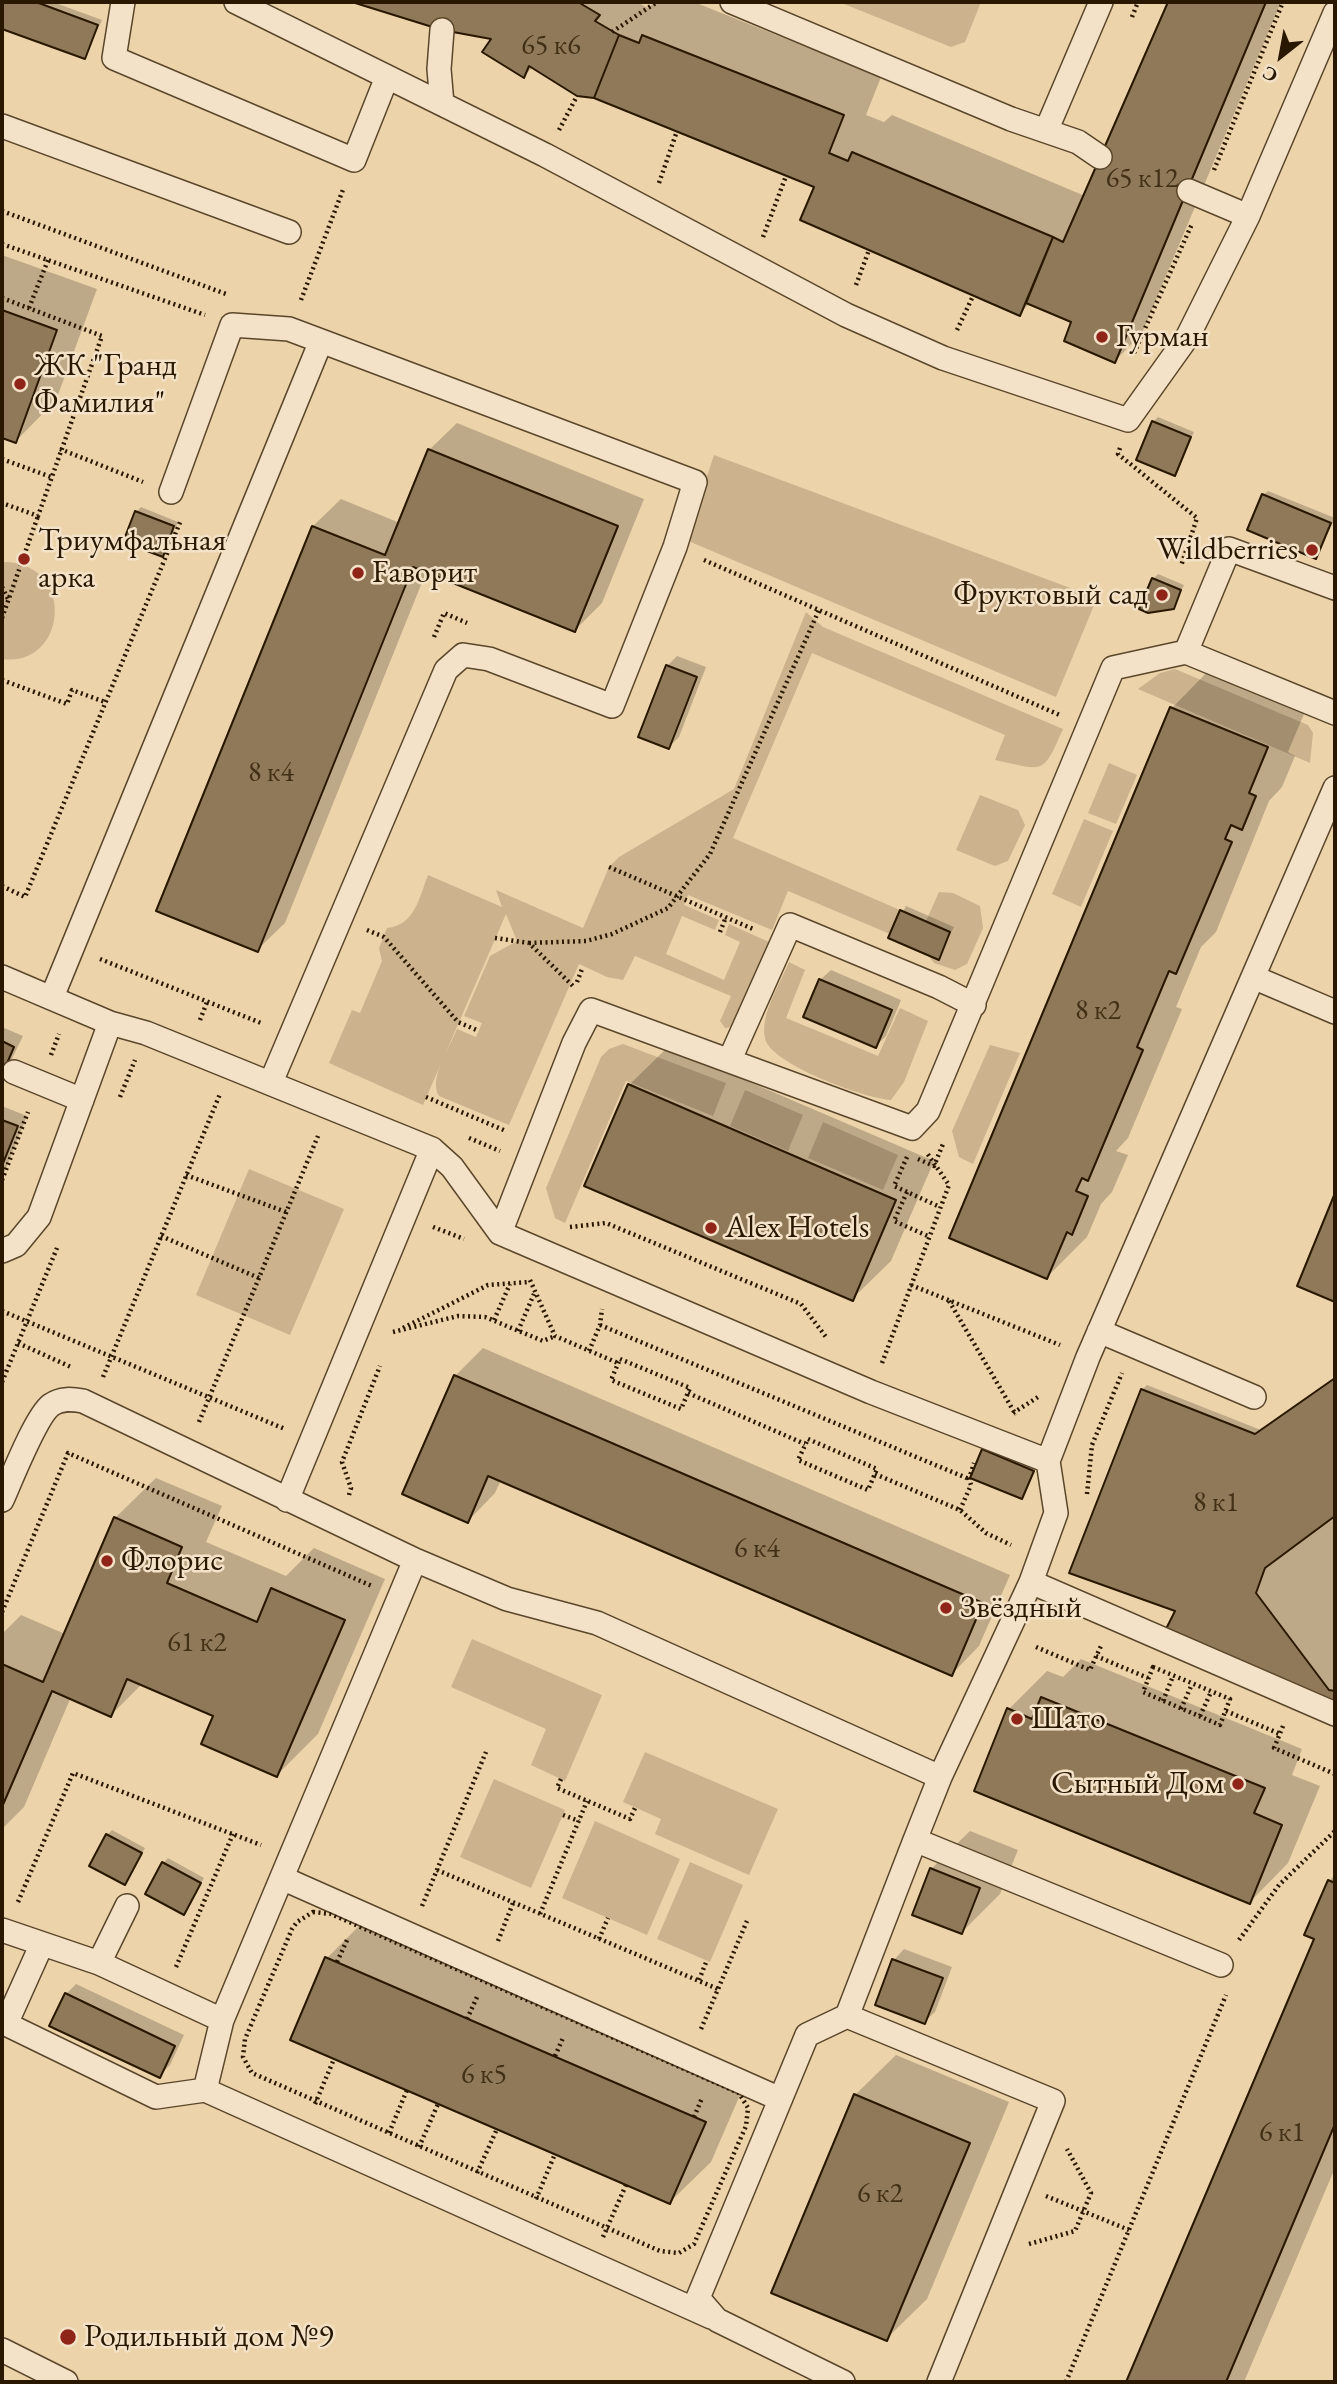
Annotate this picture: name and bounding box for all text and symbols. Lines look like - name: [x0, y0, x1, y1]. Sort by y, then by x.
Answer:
- north arrow: [1246, 21, 1316, 91]
- house number: 65 к6: [521, 29, 581, 63]
- text: С: [1258, 60, 1282, 89]
- house number: 65 к12: [1106, 162, 1178, 196]
- place label: Гурман: [1116, 318, 1209, 356]
- marker: Гурман: [1094, 329, 1110, 345]
- place label: ЖК "Гранд Фамилия": [34, 347, 177, 422]
- marker: ЖК "Гранд Фамилия": [12, 376, 28, 392]
- place label: Триумфальная арка: [38, 522, 226, 597]
- place label: Wildberries: [1157, 531, 1298, 569]
- marker: Wildberries: [1304, 542, 1320, 558]
- marker: Триумфальная арка: [16, 551, 32, 567]
- place label: Fаворит: [372, 554, 477, 592]
- marker: Fаворит: [350, 565, 366, 581]
- place label: Фруктовый сад: [953, 576, 1148, 614]
- marker: Фруктовый сад: [1154, 587, 1170, 603]
- house number: 8 к4: [248, 756, 294, 790]
- house number: 8 к2: [1075, 994, 1121, 1028]
- place label: Alex Hotels: [725, 1209, 869, 1247]
- marker: Alex Hotels: [703, 1220, 719, 1236]
- house number: 8 к1: [1193, 1486, 1239, 1520]
- house number: 6 к4: [734, 1532, 780, 1566]
- place label: Флорис: [121, 1542, 223, 1580]
- marker: Флорис: [99, 1553, 115, 1569]
- place label: Звёздный: [960, 1589, 1082, 1627]
- marker: Звёздный: [938, 1600, 954, 1616]
- house number: 61 к2: [167, 1626, 227, 1660]
- place label: Шато: [1031, 1700, 1106, 1738]
- marker: Шато: [1009, 1711, 1025, 1727]
- place label: Сытный Дом: [1051, 1765, 1224, 1803]
- marker: Сытный Дом: [1230, 1776, 1246, 1792]
- house number: 6 к5: [461, 2058, 507, 2092]
- house number: 6 к1: [1259, 2116, 1305, 2150]
- house number: 6 к2: [857, 2177, 903, 2211]
- place label: Родильный дом №9: [84, 2318, 334, 2356]
- marker: Родильный дом №9: [58, 2327, 78, 2347]

